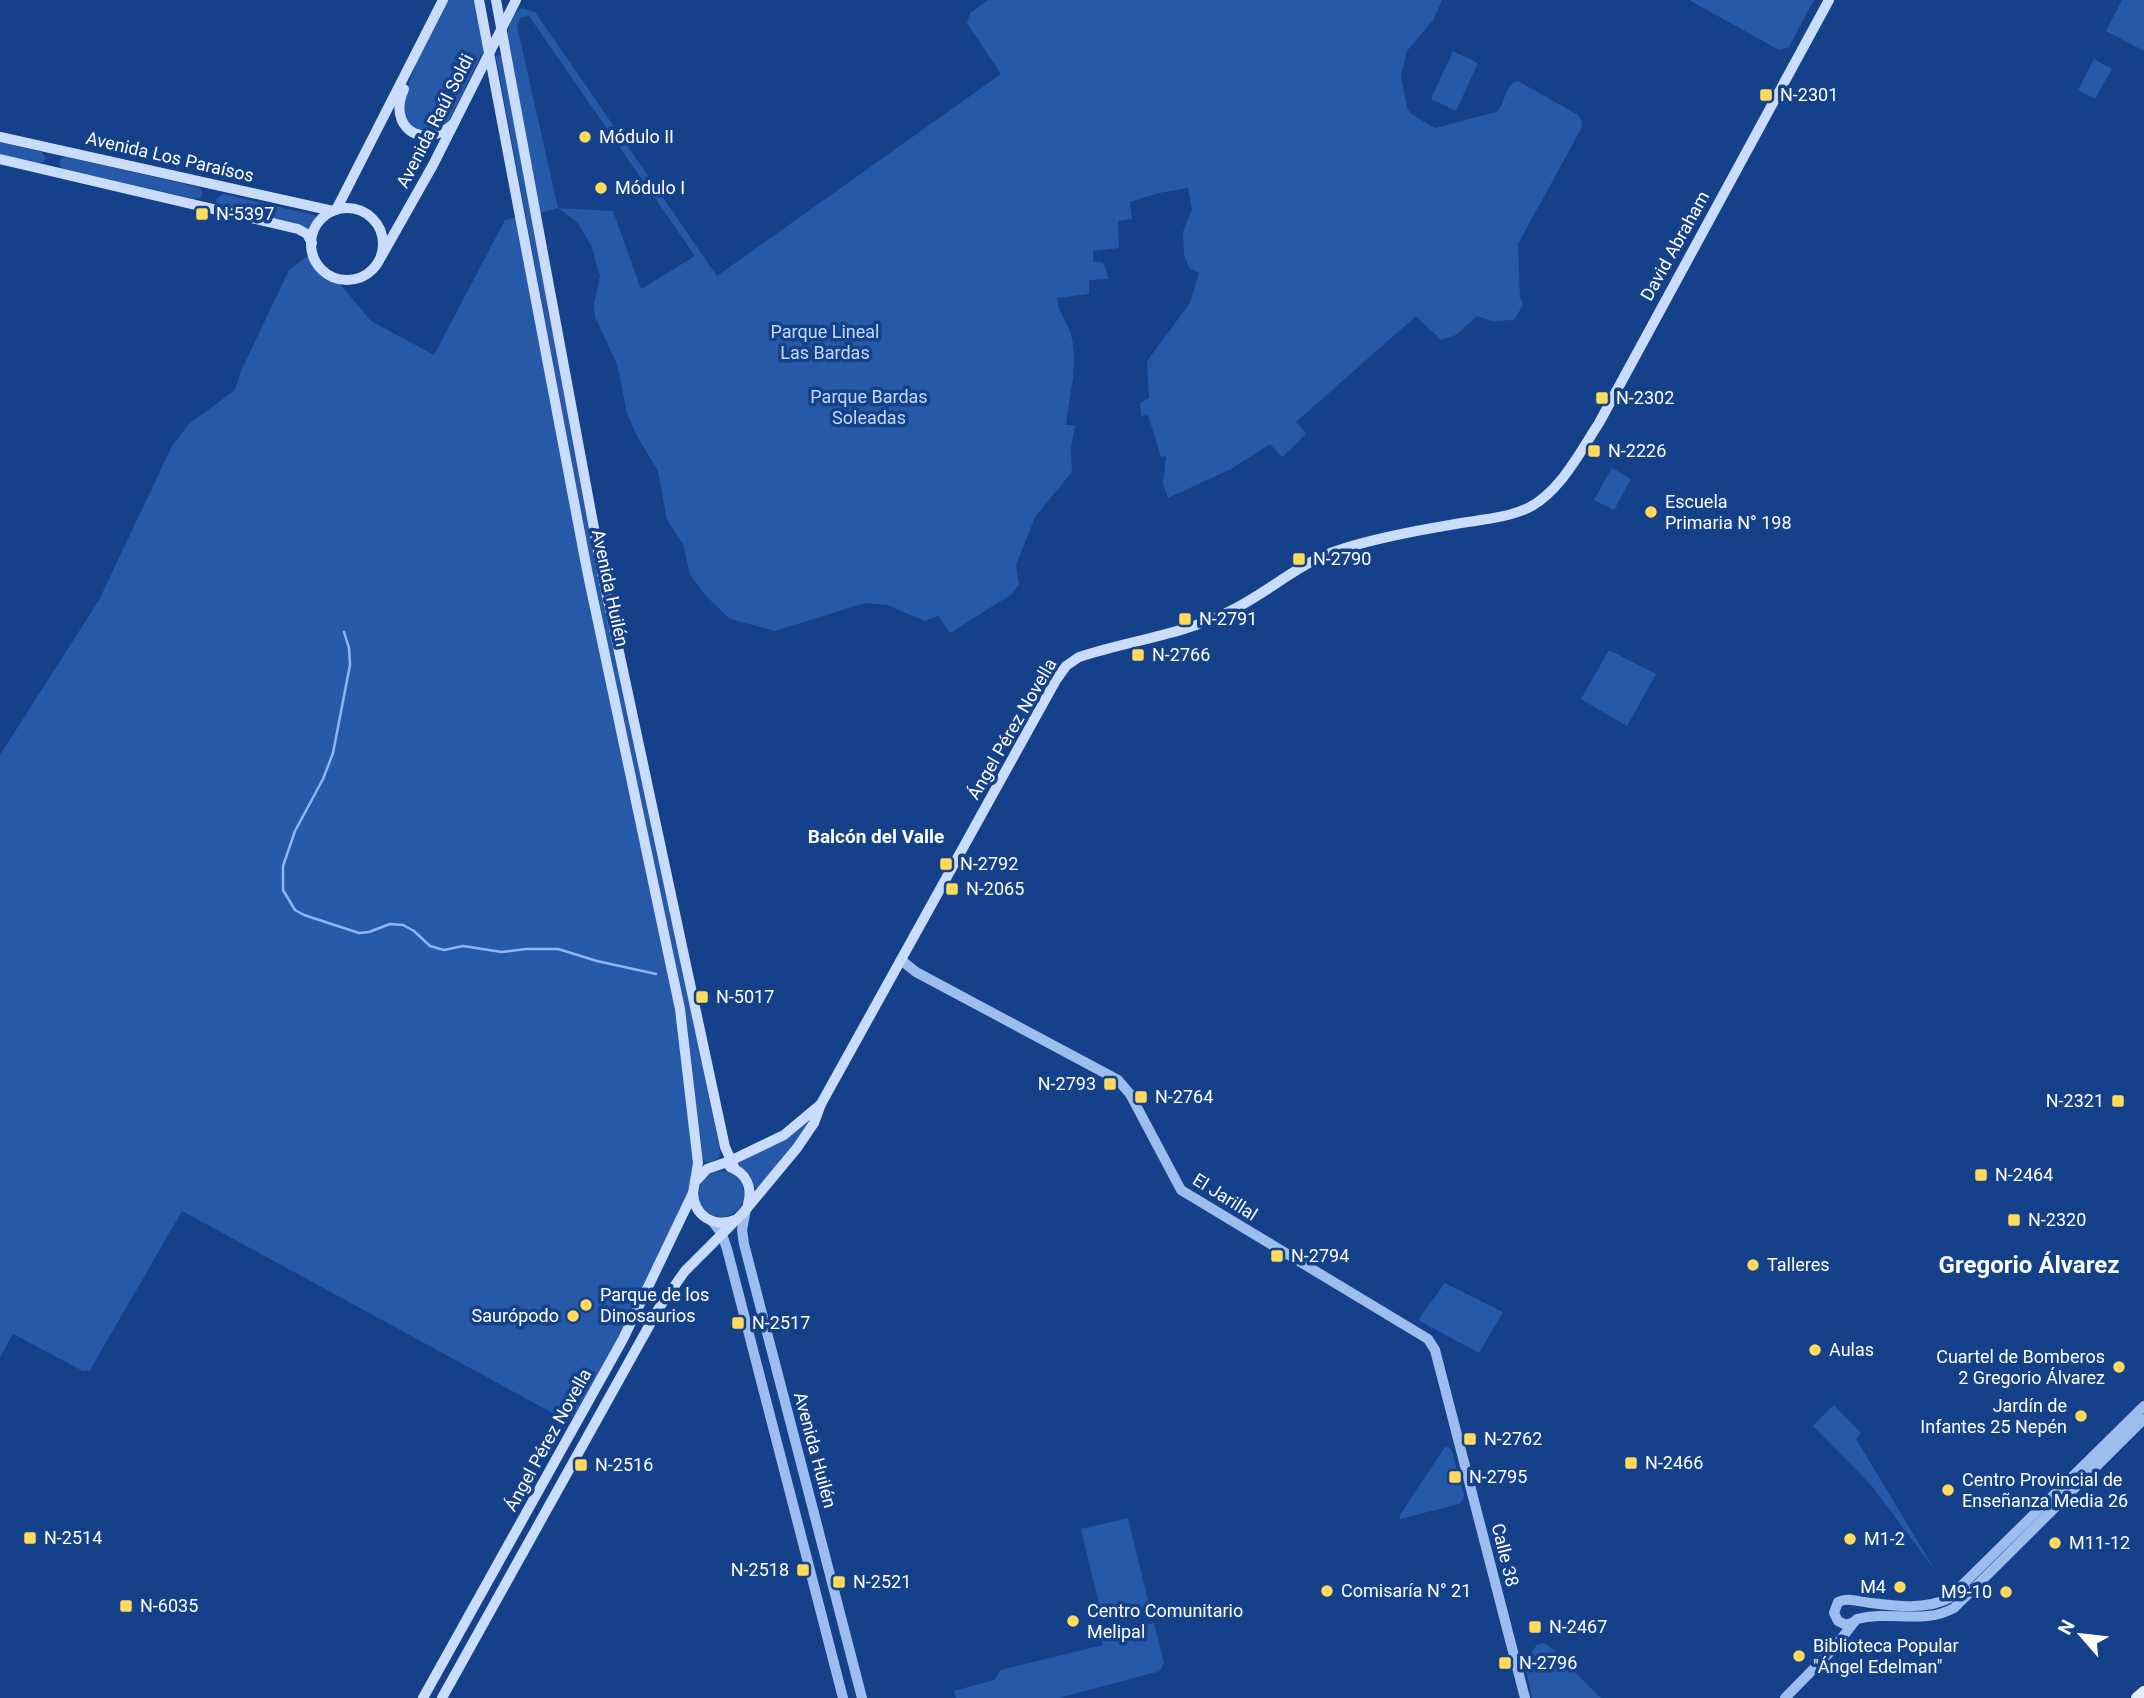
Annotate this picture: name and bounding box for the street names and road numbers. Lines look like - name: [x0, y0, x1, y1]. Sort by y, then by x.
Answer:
- street label: Avenida Raúl Soldi: [392, 50, 477, 191]
- street label: Avenida Los Paraísos: [84, 127, 256, 186]
- street label: David Abraham: [1636, 187, 1713, 304]
- street label: Avenida Huilén: [588, 527, 633, 648]
- street label: Ángel Pérez Novella: [963, 654, 1061, 803]
- street label: El Jarillal: [1189, 1169, 1261, 1225]
- street label: Ángel Pérez Novella: [500, 1365, 595, 1515]
- street label: Avenida Huilén: [790, 1390, 841, 1510]
- street label: Calle 38: [1487, 1521, 1523, 1589]

